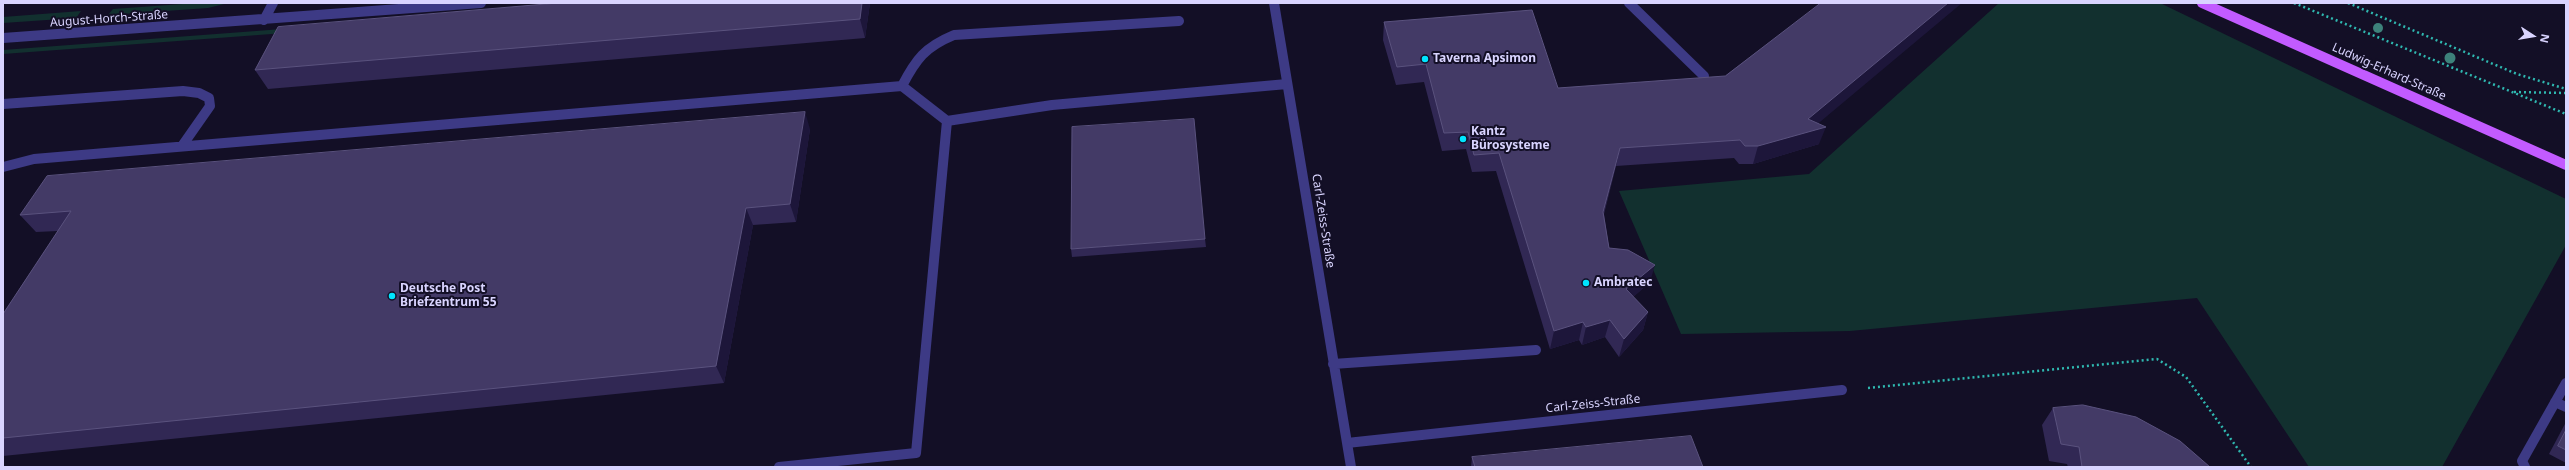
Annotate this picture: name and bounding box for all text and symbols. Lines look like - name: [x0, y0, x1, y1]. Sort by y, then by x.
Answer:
- street label: August-Horch-Straße: [49, 8, 169, 30]
- north arrow: [2513, 16, 2553, 56]
- text: N: [2537, 33, 2553, 45]
- street label: Ludwig-Erhard-Straße: [2330, 40, 2448, 104]
- place label: Taverna Apsimon: [1433, 52, 1536, 66]
- marker: Taverna Apsimon: [1420, 54, 1430, 64]
- place label: Kantz Bürosysteme: [1471, 125, 1550, 153]
- marker: Kantz Bürosysteme: [1458, 134, 1468, 144]
- street label: Carl-Zeiss-Straße: [1308, 173, 1338, 269]
- place label: Ambratec: [1594, 276, 1652, 290]
- marker: Ambratec: [1581, 278, 1591, 288]
- place label: Deutsche Post Briefzentrum 55: [400, 282, 497, 310]
- marker: Deutsche Post Briefzentrum 55: [387, 291, 397, 301]
- street label: Carl-Zeiss-Straße: [1545, 392, 1641, 416]

